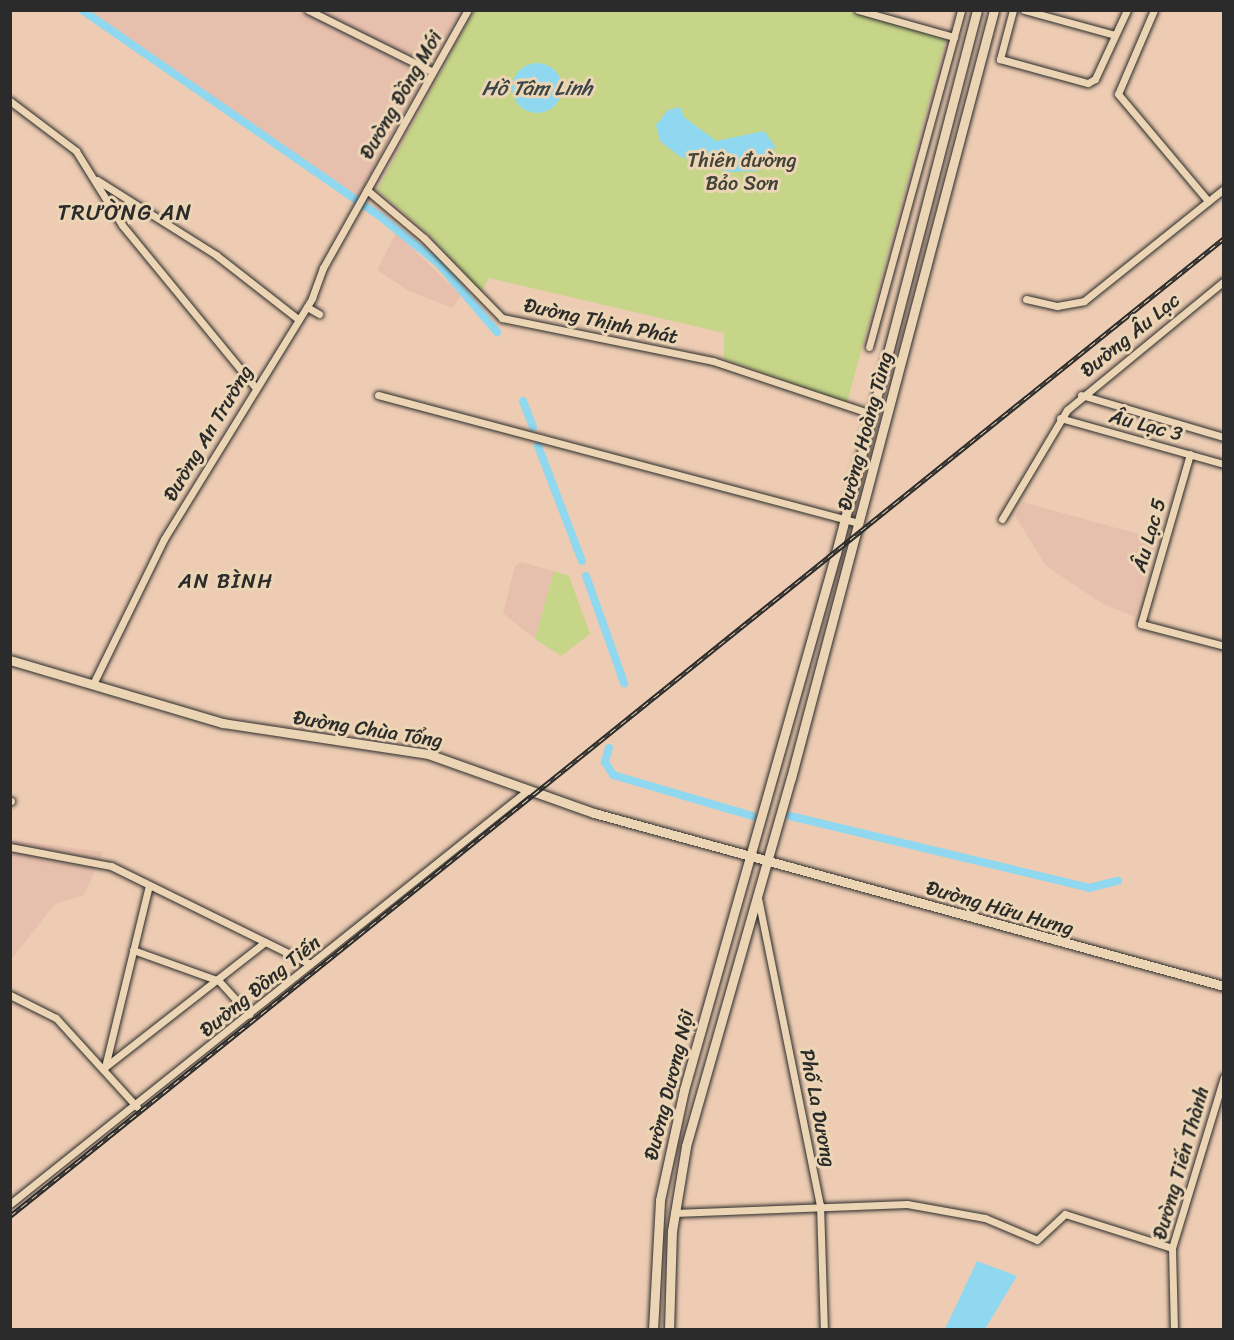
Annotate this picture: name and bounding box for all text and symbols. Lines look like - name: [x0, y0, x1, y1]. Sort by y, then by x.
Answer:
- street label: Đường Đồng Mới: [355, 27, 447, 163]
- water label: Hồ Tâm Linh: [482, 75, 592, 101]
- park label: Thiên đường Bảo Sơn: [687, 148, 797, 195]
- district label: TRƯỜNG AN: [57, 200, 193, 226]
- street label: Đường Âu Lạc: [1076, 288, 1184, 382]
- street label: Đường Thịnh Phát: [522, 293, 680, 349]
- street label: Đường Hoàng Tùng: [832, 349, 898, 513]
- street label: Đường An Trường: [158, 361, 258, 505]
- street label: Âu Lạc 3: [1107, 404, 1185, 446]
- street label: Âu Lạc 5: [1127, 495, 1171, 575]
- district label: AN BÌNH: [178, 568, 274, 594]
- street label: Đường Chùa Tổng: [291, 705, 445, 753]
- street label: Đường Hữu Hưng: [923, 875, 1077, 941]
- street label: Đường Đồng Tiến: [195, 930, 325, 1042]
- street label: Đường Dương Nội: [639, 1007, 699, 1163]
- street label: Phố La Dương: [795, 1047, 841, 1169]
- street label: Đường Tiến Thành: [1148, 1084, 1214, 1242]

